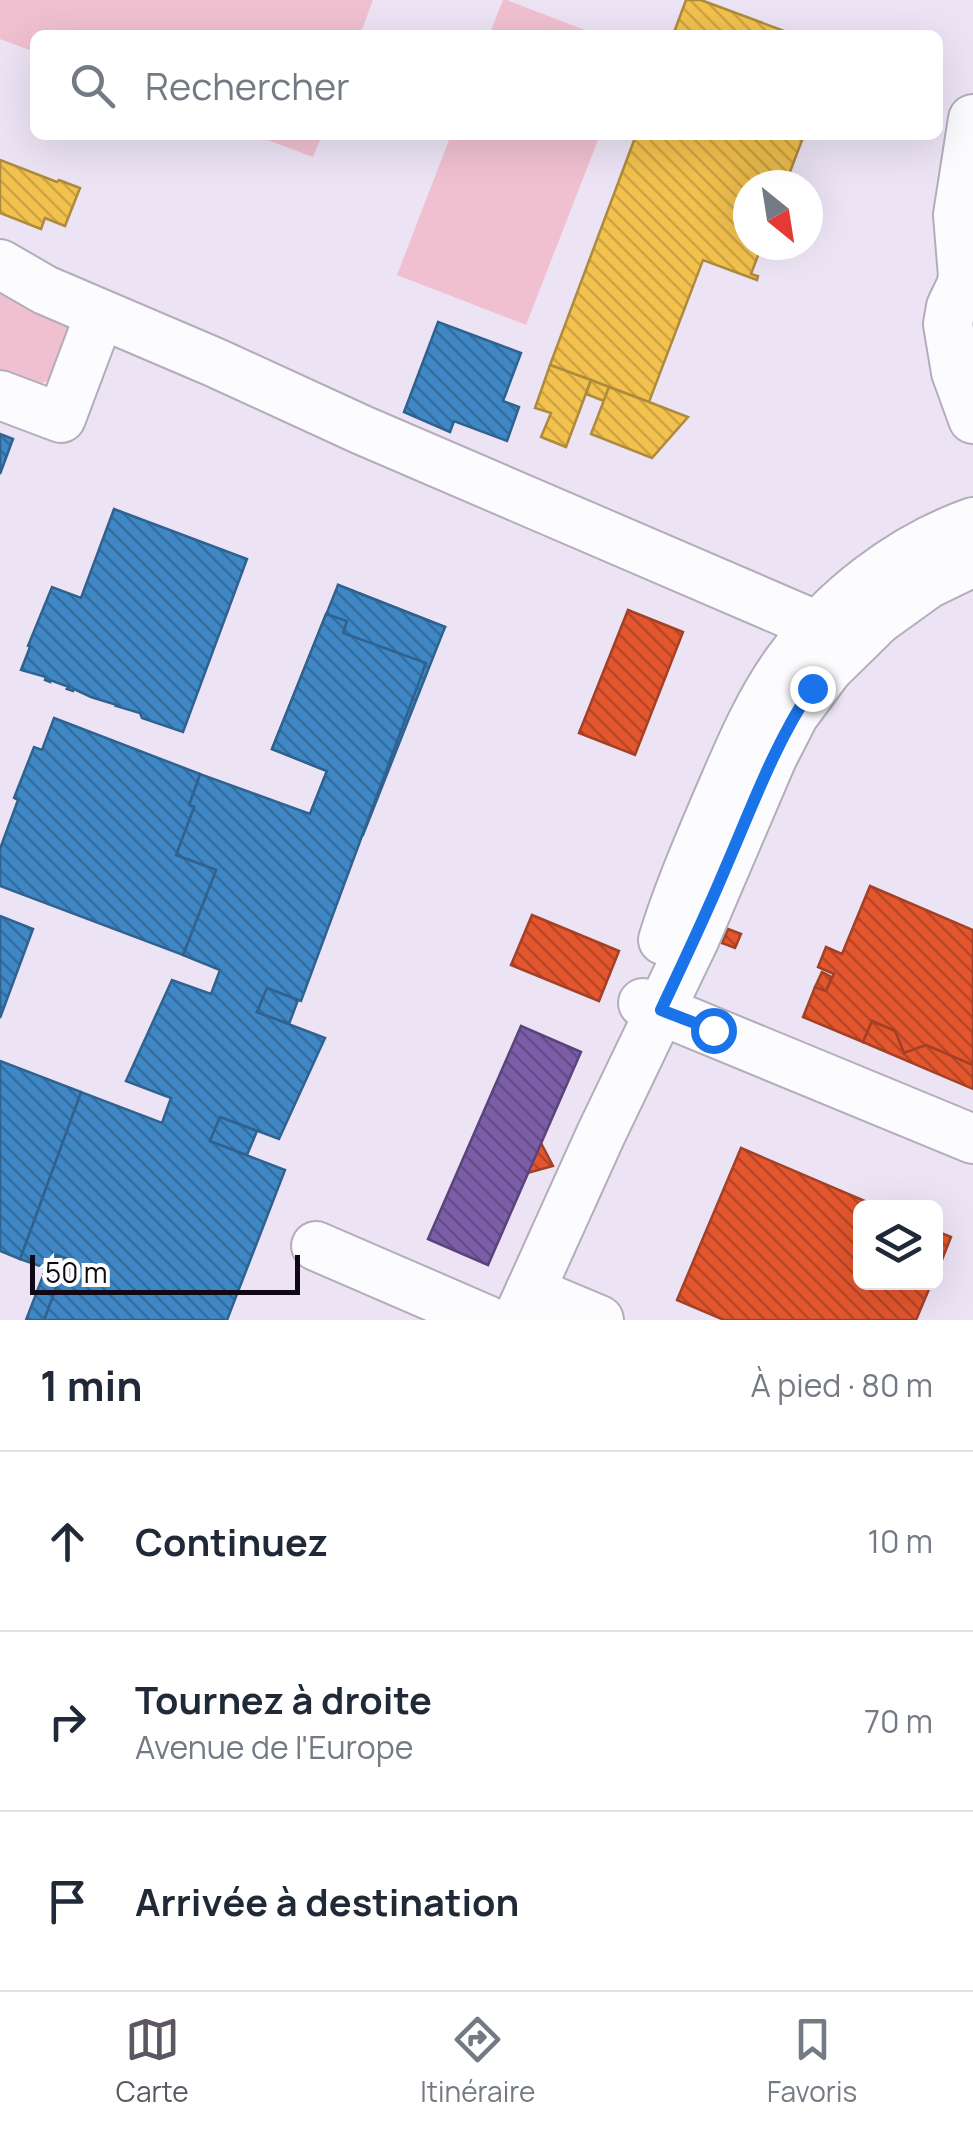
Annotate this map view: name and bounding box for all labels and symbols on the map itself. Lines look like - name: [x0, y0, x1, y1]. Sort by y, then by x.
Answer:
- north arrow: [733, 170, 823, 260]
- route end: [790, 666, 836, 712]
- route start: [691, 1008, 737, 1054]
- scale bar: [30, 1250, 300, 1294]

